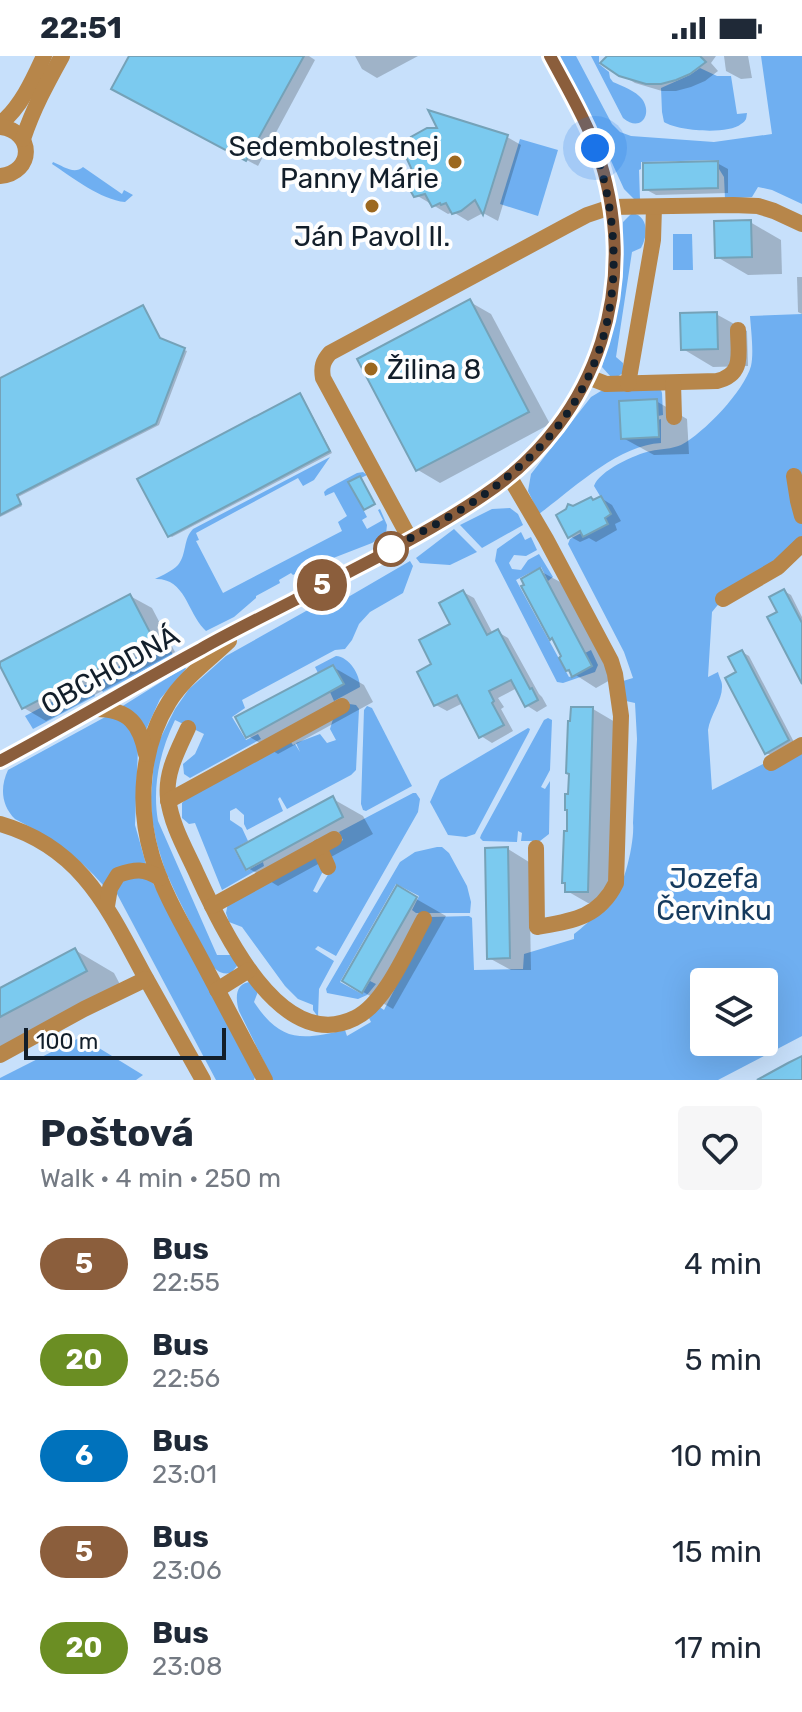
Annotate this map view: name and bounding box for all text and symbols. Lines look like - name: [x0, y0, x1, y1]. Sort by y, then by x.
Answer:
- text: 22:51: [40, 10, 122, 46]
- your location: [575, 128, 615, 168]
- place label: Sedembolestnej Panny Márie: [228, 130, 439, 195]
- marker: Sedembolestnej Panny Márie: [446, 153, 464, 171]
- marker: Ján Pavol II.: [363, 197, 381, 215]
- place label: Ján Pavol II.: [294, 220, 450, 253]
- place label: Žilina 8: [387, 353, 481, 386]
- marker: Žilina 8: [362, 360, 380, 378]
- unlabelled marker: [374, 532, 408, 566]
- line badge: 5: [296, 559, 348, 611]
- text: 5: [313, 568, 331, 601]
- street label: OBCHODNÁ: [35, 618, 185, 721]
- park label: Jozefa Červinku: [656, 862, 772, 927]
- map controls: [690, 968, 778, 1056]
- button: layers: [690, 968, 778, 1056]
- scale bar: [24, 1024, 226, 1060]
- text: 100 m: [36, 1028, 98, 1055]
- button: heart: [678, 1106, 762, 1190]
- text: Poštová: [40, 1110, 194, 1156]
- text: Walk · 4 min · 250 m: [40, 1163, 281, 1194]
- text: Bus: [152, 1231, 209, 1267]
- text: 4 min: [684, 1246, 762, 1282]
- text: 5: [75, 1247, 93, 1280]
- text: 22:55: [152, 1267, 220, 1298]
- text: Bus: [152, 1327, 209, 1363]
- text: 5 min: [685, 1342, 762, 1378]
- text: 20: [65, 1343, 103, 1376]
- text: 22:56: [152, 1363, 220, 1394]
- text: Bus: [152, 1423, 209, 1459]
- text: 10 min: [671, 1438, 762, 1474]
- text: 6: [75, 1439, 93, 1472]
- text: 23:01: [152, 1459, 217, 1490]
- text: Bus: [152, 1519, 209, 1555]
- text: 15 min: [672, 1534, 762, 1570]
- text: 5: [75, 1535, 93, 1568]
- text: 23:06: [152, 1555, 222, 1586]
- text: Bus: [152, 1615, 209, 1651]
- text: 17 min: [674, 1630, 762, 1666]
- text: 20: [65, 1631, 103, 1664]
- text: 23:08: [152, 1651, 223, 1682]

